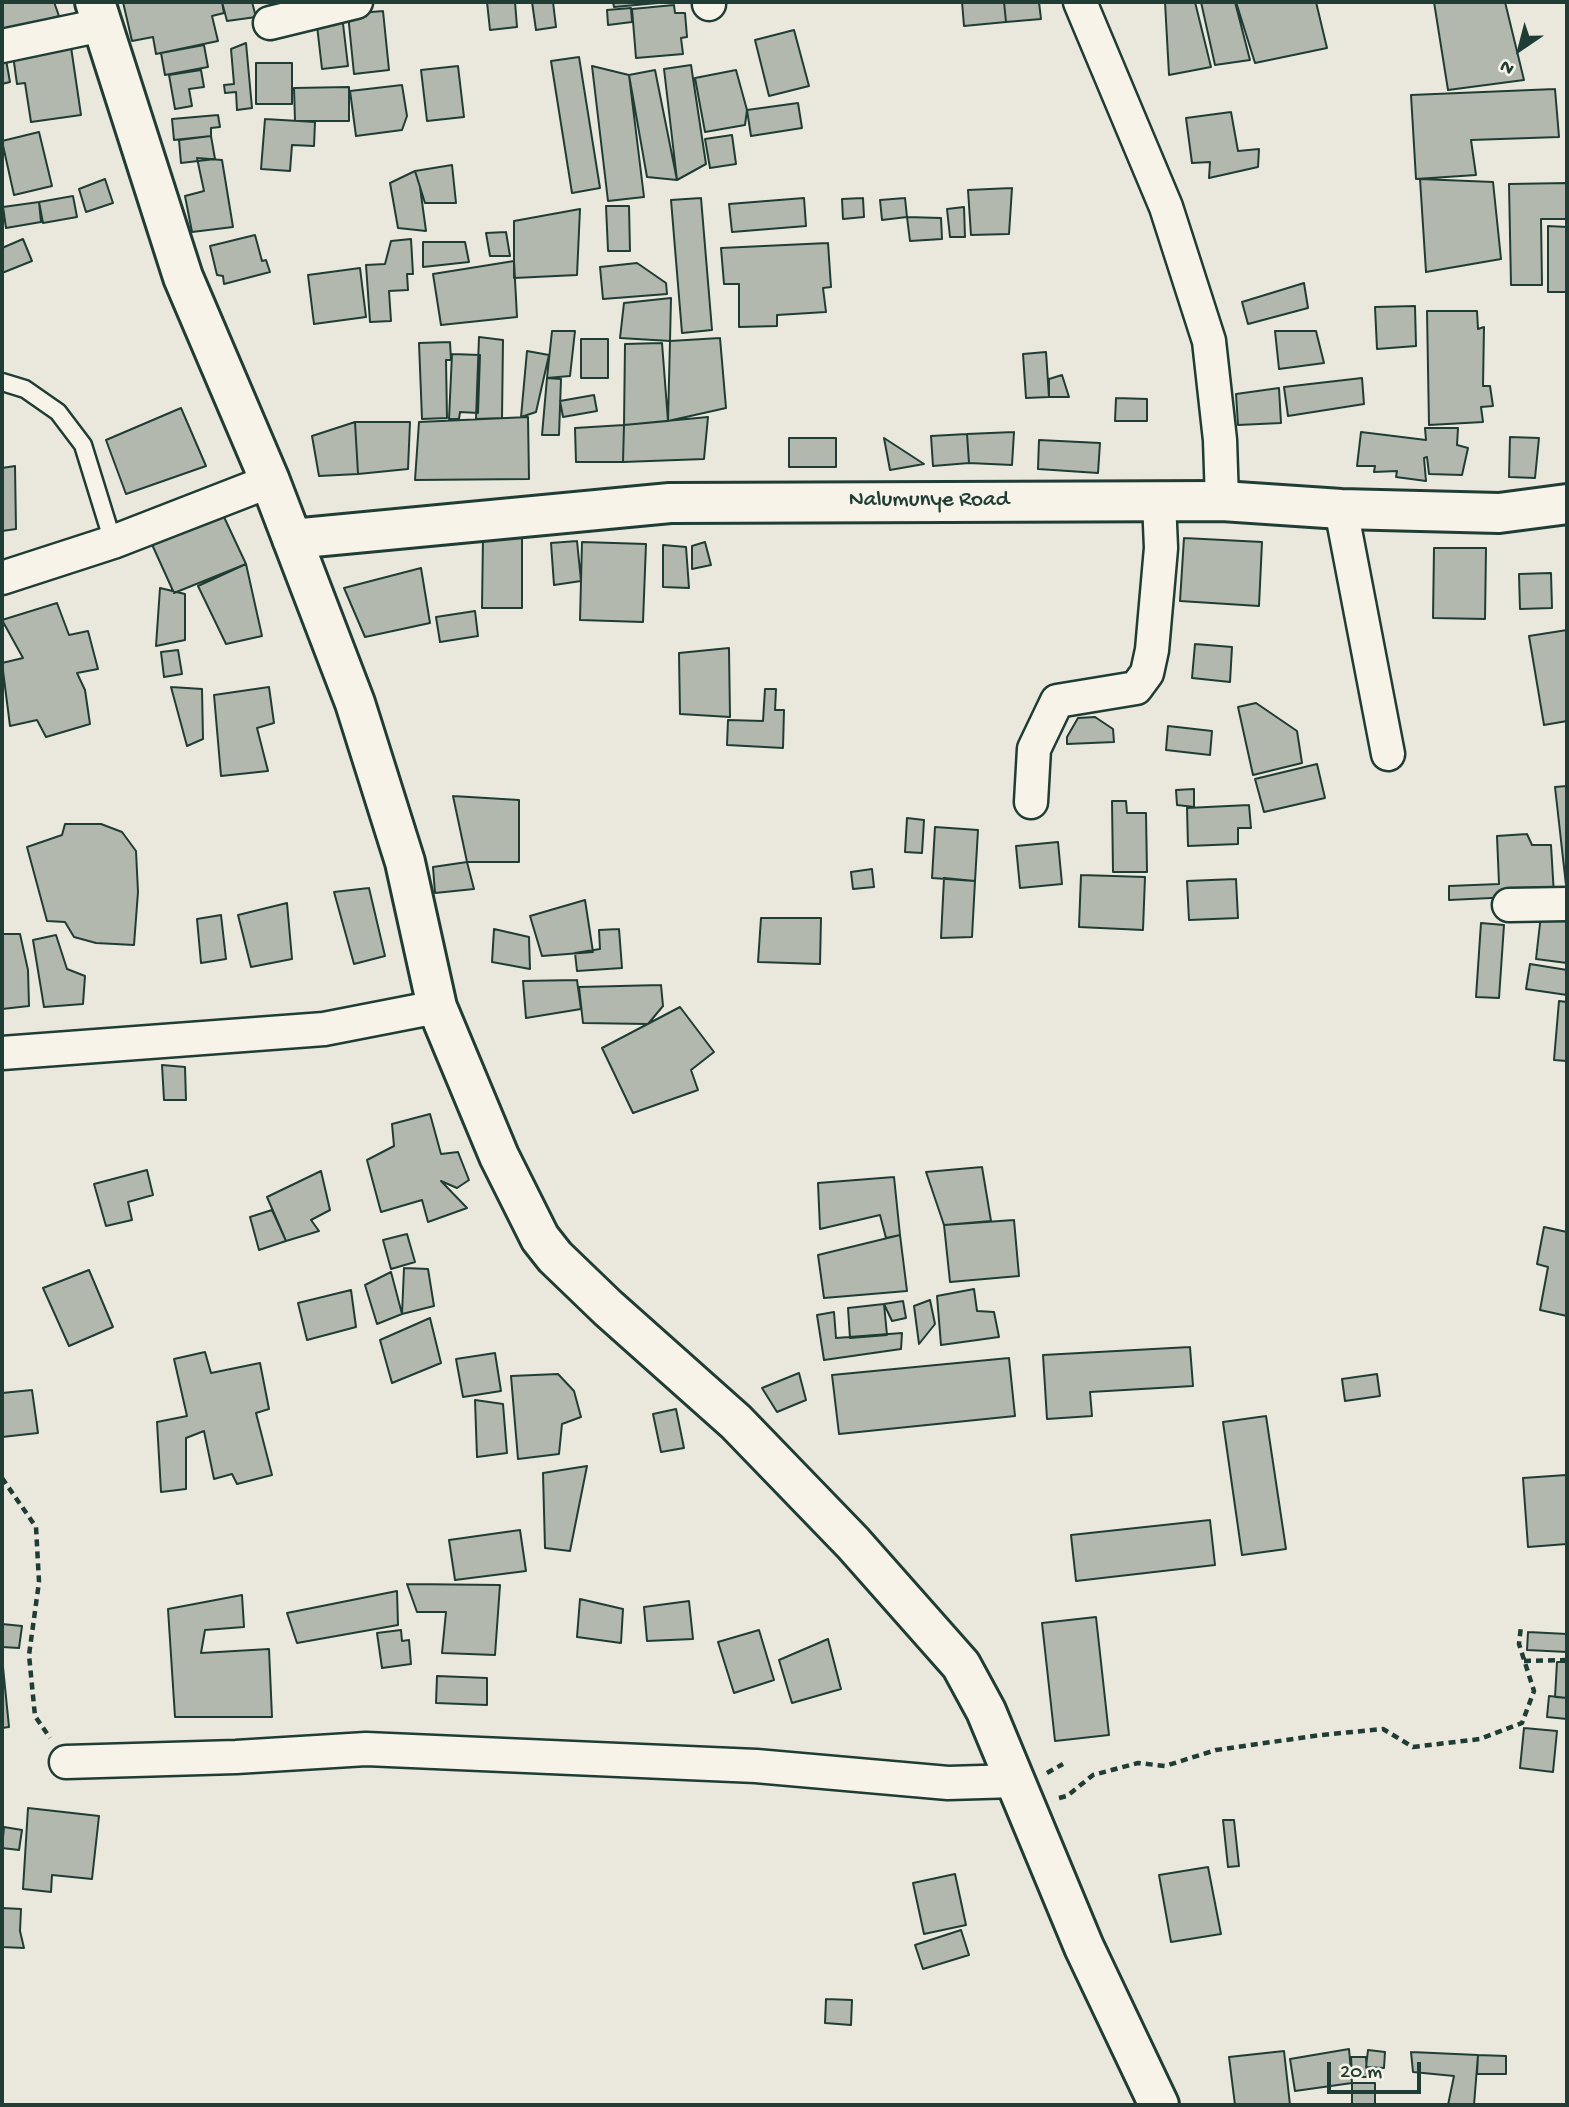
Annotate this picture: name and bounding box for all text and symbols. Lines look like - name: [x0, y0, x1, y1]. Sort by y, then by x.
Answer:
- north arrow: [1485, 14, 1555, 84]
- text: N: [1496, 54, 1519, 80]
- street label: Nalumunye Road: [849, 487, 1009, 515]
- scale bar: [1331, 2048, 1426, 2092]
- text: 20 m: [1340, 2061, 1382, 2086]

